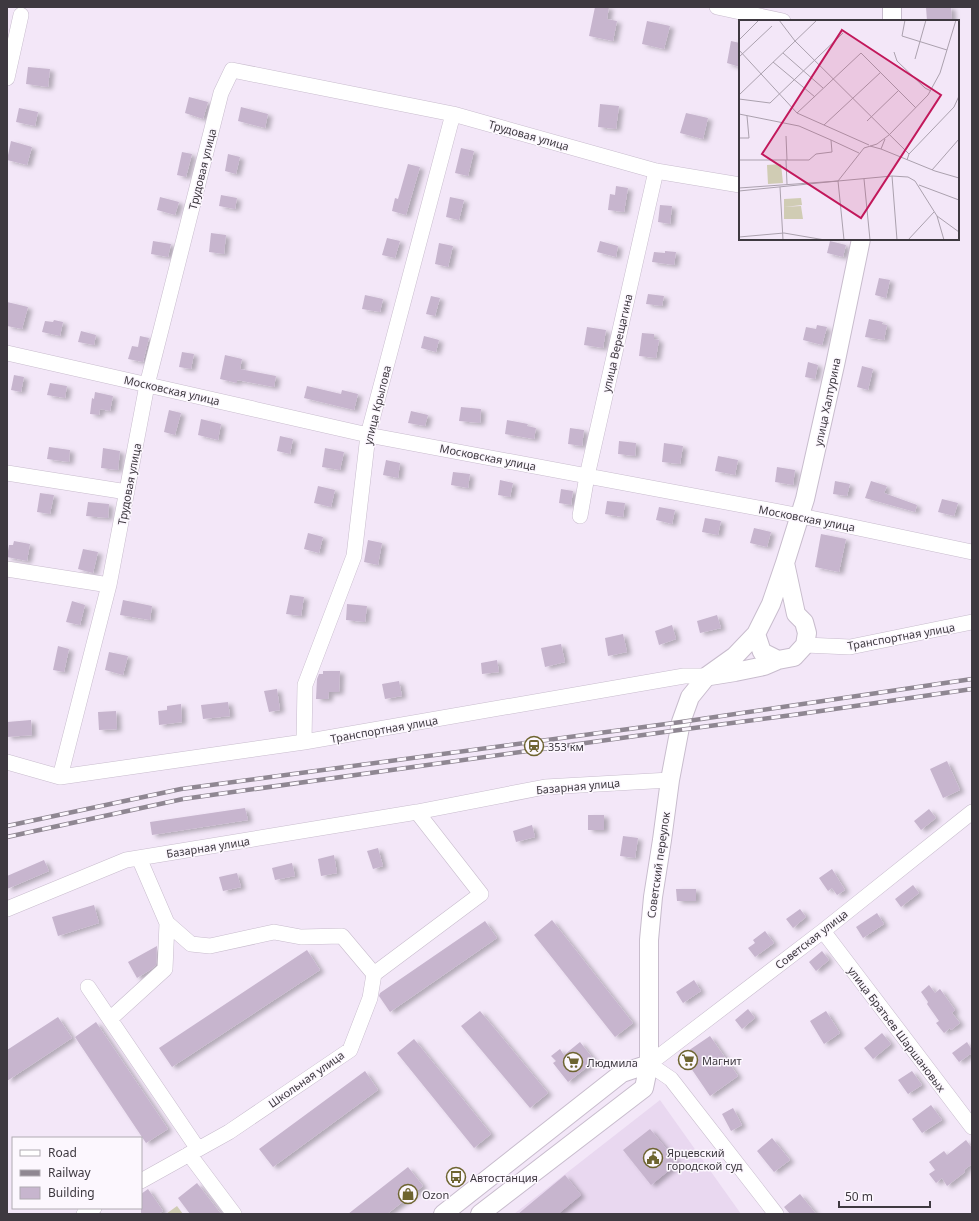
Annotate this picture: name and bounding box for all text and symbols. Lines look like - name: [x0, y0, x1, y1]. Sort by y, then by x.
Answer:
- inset map: [739, 20, 959, 240]
- street label: Трудовая улица: [487, 116, 571, 154]
- street label: Трудовая улица: [185, 127, 219, 211]
- street label: улица Верещагина: [598, 292, 636, 394]
- street label: улица Халтурина: [810, 356, 844, 448]
- street label: улица Крылова: [360, 364, 394, 446]
- street label: Московская улица: [123, 372, 221, 408]
- street label: Московская улица: [439, 440, 537, 474]
- street label: Трудовая улица: [114, 442, 144, 526]
- street label: Московская улица: [758, 501, 856, 535]
- street label: Транспортная улица: [846, 619, 956, 653]
- street label: Транспортная улица: [329, 712, 439, 746]
- station icon: 353 км: [523, 735, 545, 757]
- place label: 353 км: [548, 739, 584, 754]
- street label: Базарная улица: [535, 775, 621, 797]
- street label: Советский переулок: [643, 811, 673, 919]
- street label: Базарная улица: [165, 833, 251, 861]
- street label: Советская улица: [772, 906, 850, 972]
- street label: улица Братьев Шаршановых: [845, 963, 949, 1095]
- street label: Школьная улица: [265, 1047, 347, 1111]
- supermarket icon: Магнит: [677, 1049, 699, 1071]
- supermarket icon: Людмила: [562, 1051, 584, 1073]
- place label: Магнит: [702, 1053, 742, 1068]
- place label: Людмила: [587, 1055, 638, 1070]
- legend: [12, 1137, 142, 1209]
- text: Road: [48, 1144, 77, 1161]
- place label: Ярцевский городской суд: [667, 1145, 743, 1173]
- public building icon: Ярцевский городской суд: [642, 1147, 664, 1169]
- text: Railway: [48, 1164, 92, 1181]
- bus stop icon: Автостанция: [445, 1166, 467, 1188]
- place label: Автостанция: [470, 1170, 538, 1185]
- shop icon: Ozon: [397, 1183, 419, 1205]
- scale bar: [839, 1183, 930, 1209]
- text: Building: [48, 1184, 95, 1201]
- place label: Ozon: [422, 1187, 449, 1202]
- text: 50 m: [845, 1188, 873, 1205]

